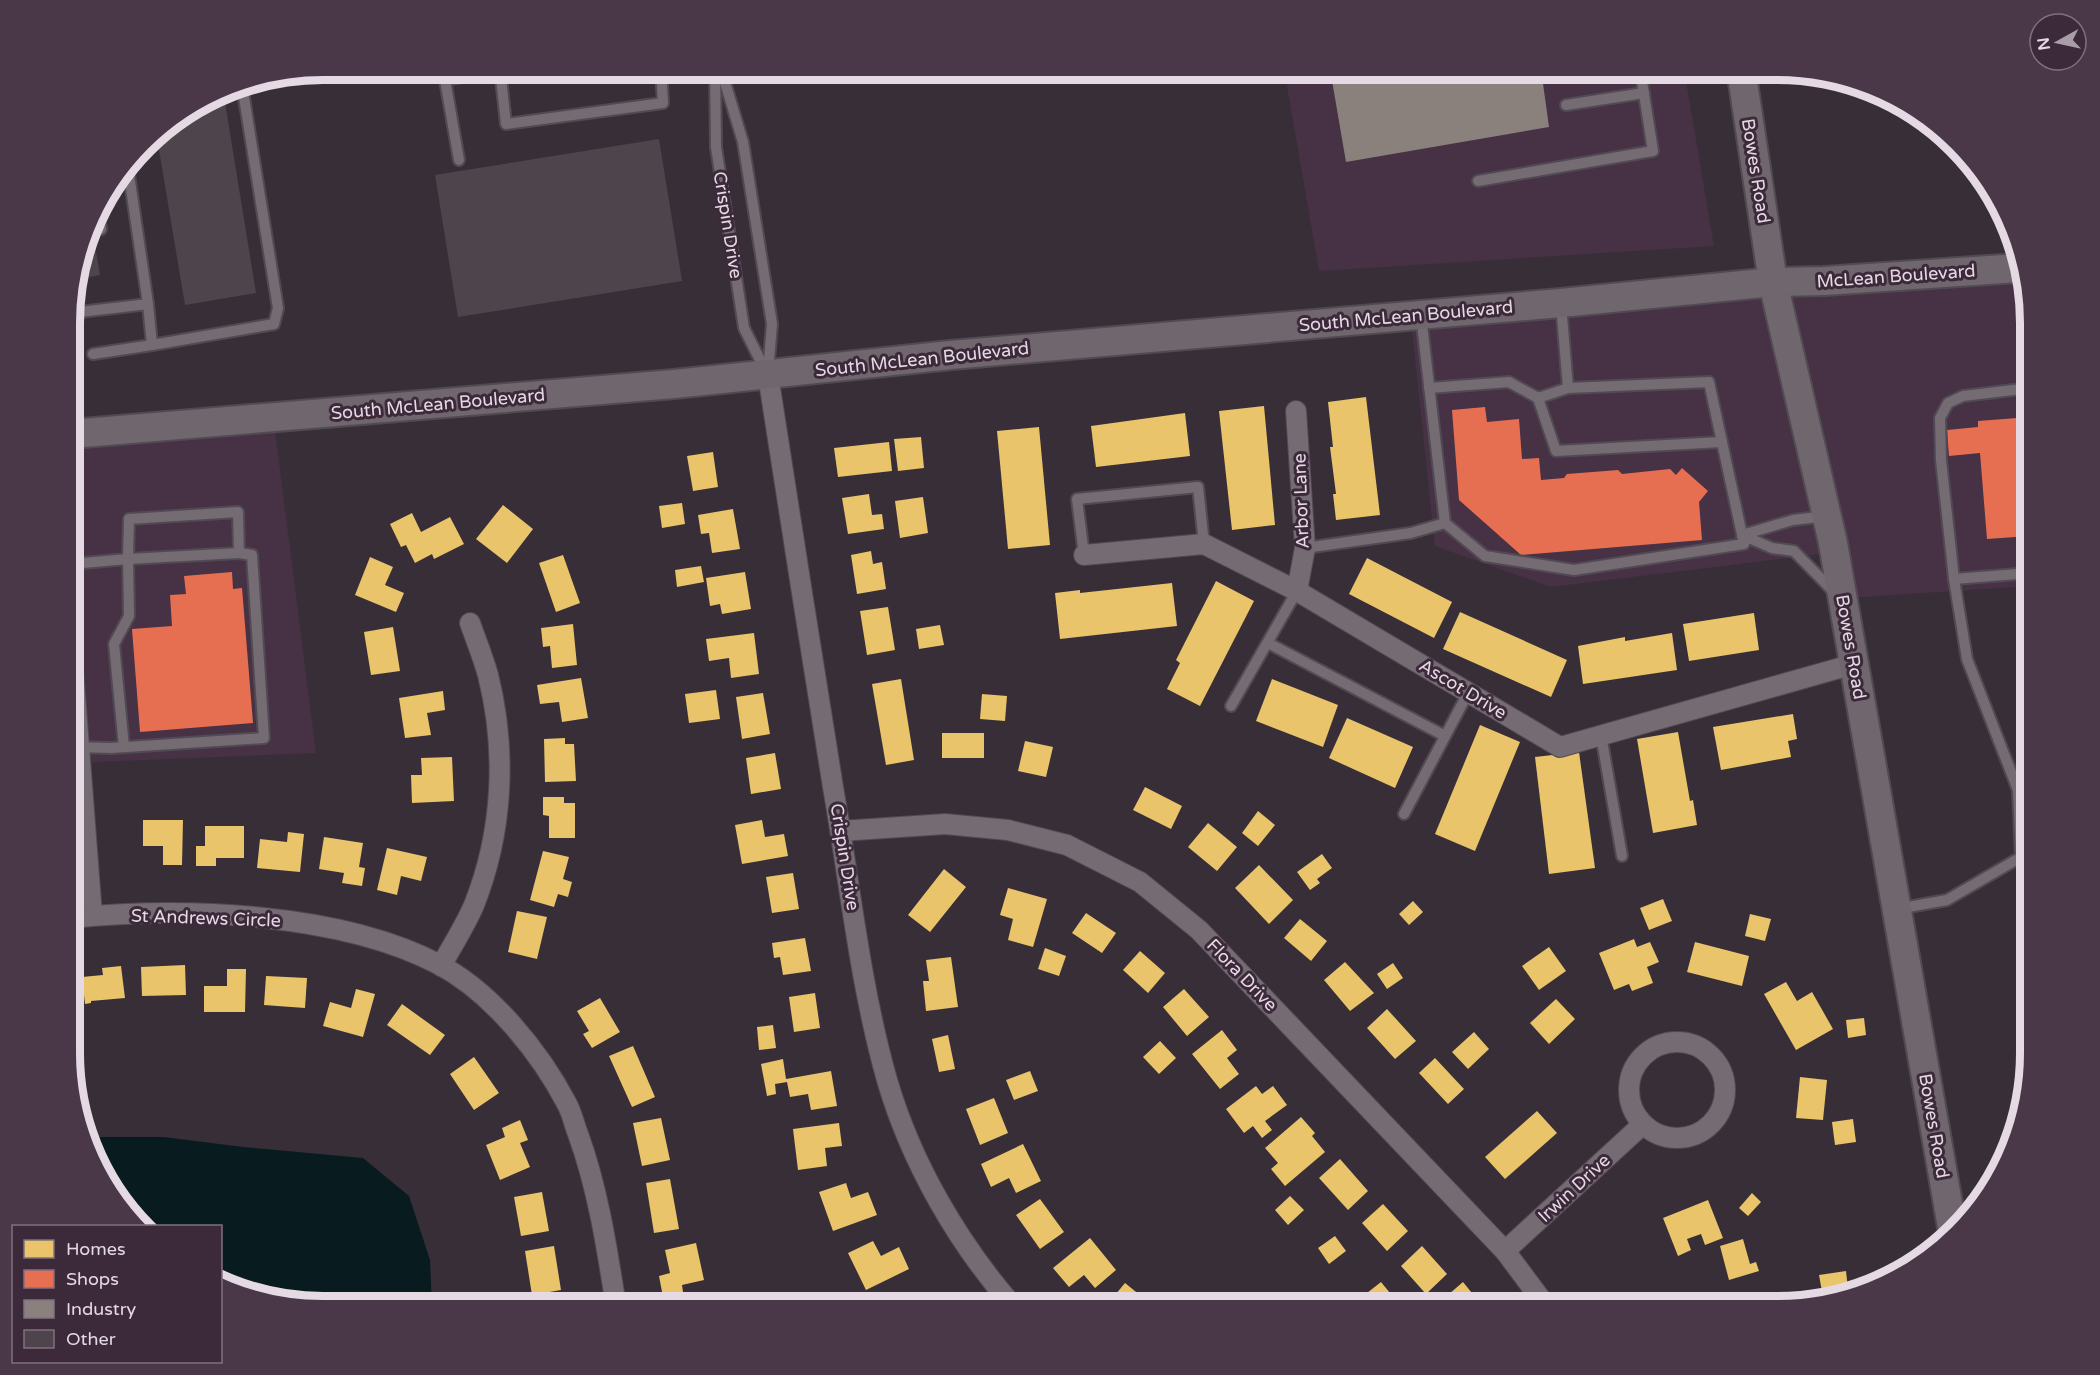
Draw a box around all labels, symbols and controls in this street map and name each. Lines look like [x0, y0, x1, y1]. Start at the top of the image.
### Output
north arrow [2028, 12, 2088, 72]
text: N [2033, 36, 2055, 52]
street label: Bowes Road [1737, 117, 1775, 225]
street label: Crispin Drive [709, 170, 747, 280]
street label: McLean Boulevard [1816, 259, 1976, 293]
street label: South McLean Boulevard [1298, 296, 1514, 336]
street label: South McLean Boulevard [814, 337, 1030, 381]
street label: South McLean Boulevard [330, 384, 546, 424]
street label: Arbor Lane [1288, 453, 1314, 549]
street label: Bowes Road [1831, 593, 1871, 701]
street label: Ascot Drive [1415, 654, 1511, 724]
street label: Crispin Drive [826, 802, 864, 912]
street label: St Andrews Circle [131, 904, 281, 932]
street label: Flora Drive [1202, 934, 1282, 1016]
street label: Bowes Road [1914, 1072, 1954, 1180]
street label: Irwin Drive [1533, 1149, 1615, 1227]
legend [12, 1225, 222, 1363]
text: Homes [66, 1238, 126, 1260]
text: Shops [66, 1268, 119, 1290]
text: Industry [66, 1298, 137, 1320]
text: Other [66, 1328, 116, 1350]

